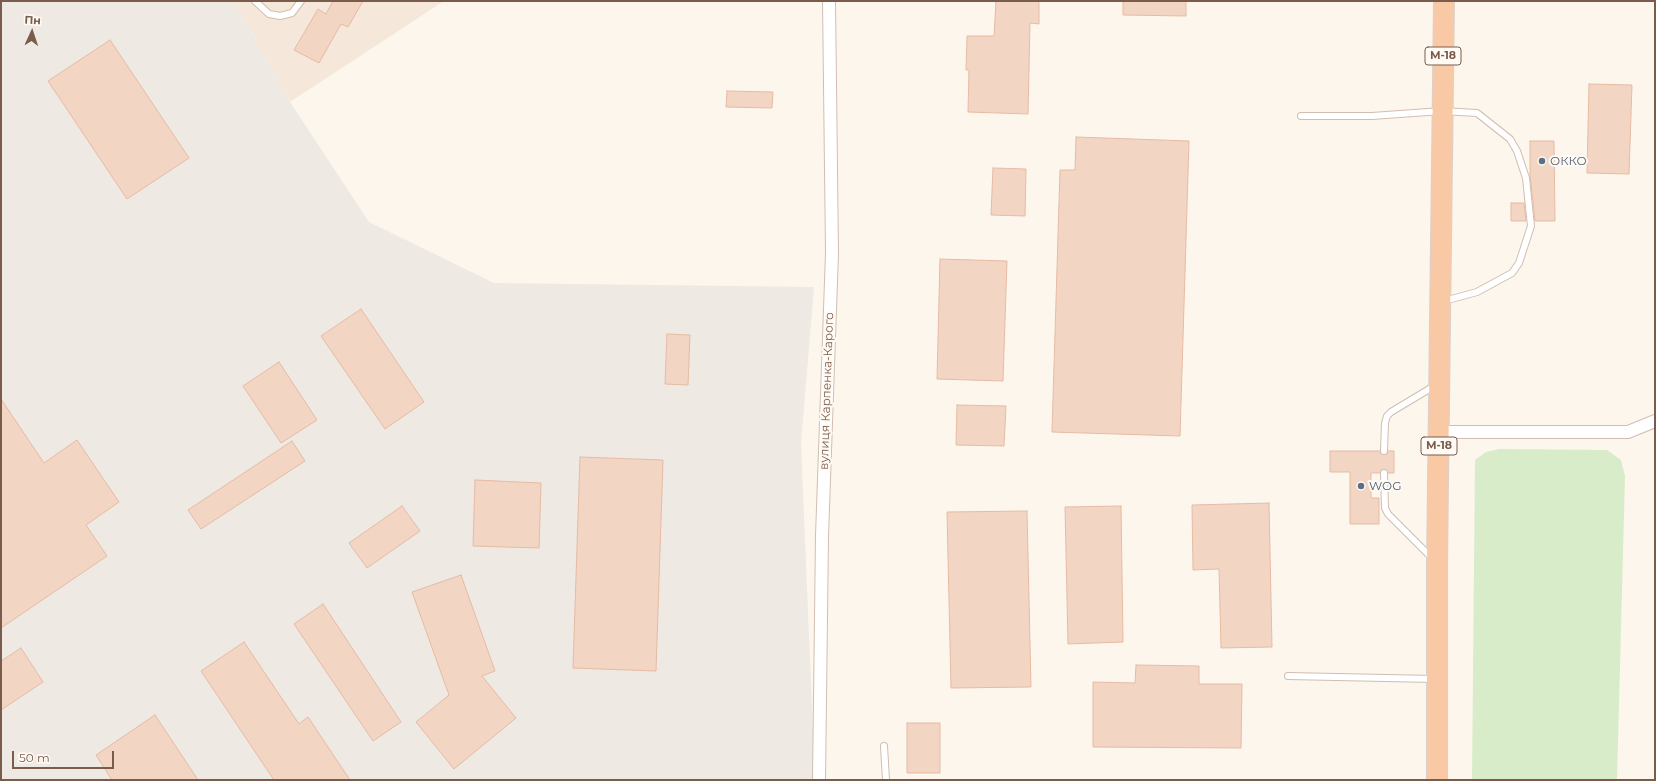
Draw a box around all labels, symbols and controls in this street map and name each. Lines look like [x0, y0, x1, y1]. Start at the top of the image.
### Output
north arrow [12, 12, 52, 52]
text: Пн [24, 13, 41, 27]
road number: М-18 [1425, 47, 1461, 65]
place label: ОККО [1550, 154, 1587, 168]
marker: ОККО [1537, 156, 1547, 166]
street label: вулиця Карпенка-Карого [817, 312, 837, 470]
road number: М-18 [1421, 437, 1457, 455]
place label: WOG [1369, 479, 1401, 493]
marker: WOG [1356, 481, 1366, 491]
scale bar [14, 743, 116, 769]
text: 50 m [19, 750, 50, 765]

